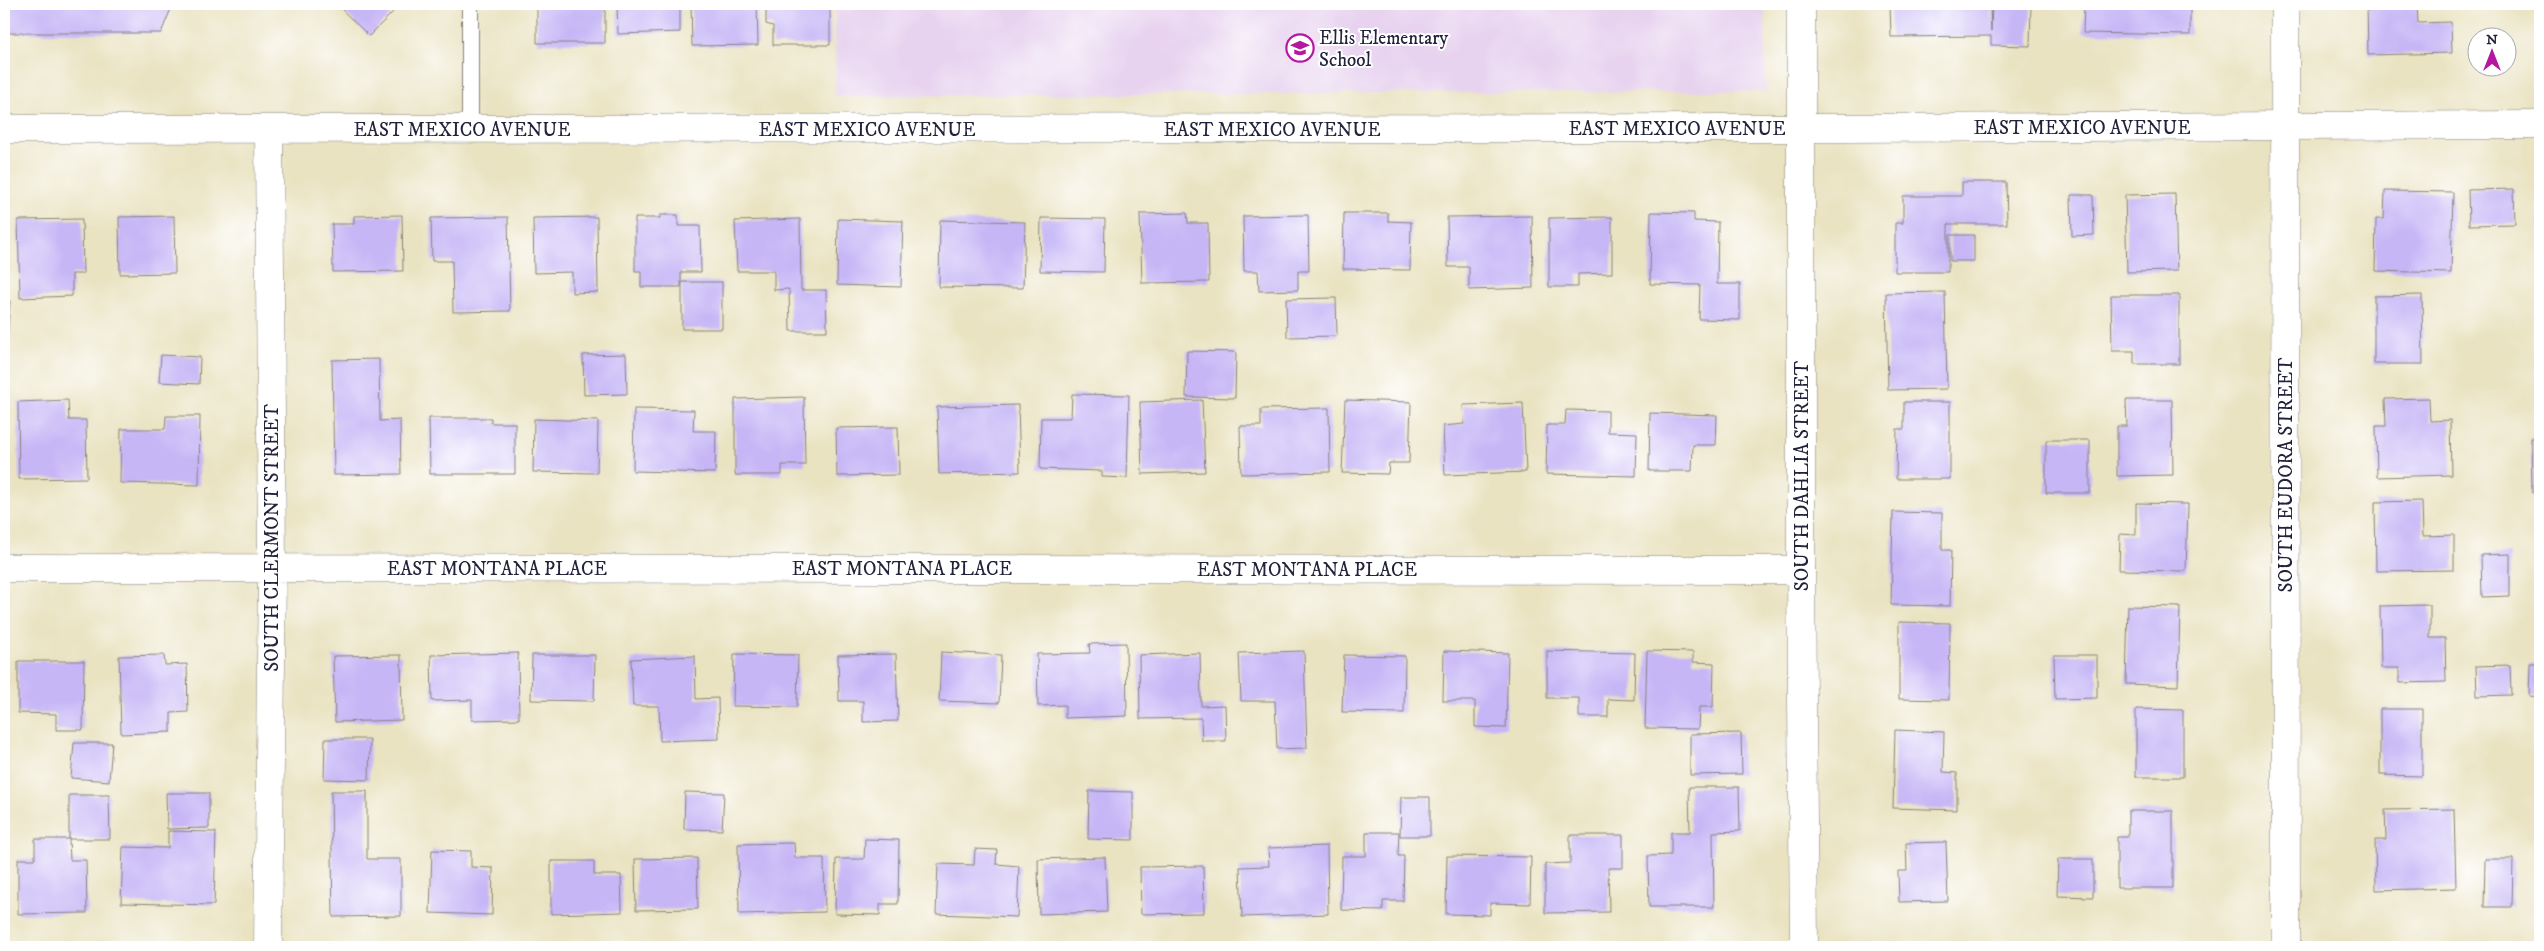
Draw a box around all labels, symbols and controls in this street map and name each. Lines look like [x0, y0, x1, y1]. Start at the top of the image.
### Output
place label: Ellis Elementary School [1319, 27, 1449, 72]
north arrow [2466, 28, 2516, 78]
text: N [2486, 31, 2498, 49]
school or university icon: Ellis Elementary School [1285, 33, 1315, 63]
street label: EAST MEXICO AVENUE [1973, 117, 2191, 140]
street label: EAST MEXICO AVENUE [1568, 118, 1786, 141]
street label: EAST MEXICO AVENUE [353, 119, 571, 142]
street label: EAST MEXICO AVENUE [758, 119, 976, 142]
street label: EAST MEXICO AVENUE [1163, 119, 1381, 142]
street label: SOUTH EUDORA STREET [2275, 357, 2298, 593]
street label: SOUTH DAHLIA STREET [1791, 360, 1814, 591]
street label: SOUTH CLERMONT STREET [261, 404, 284, 672]
street label: EAST MONTANA PLACE [387, 558, 607, 581]
street label: EAST MONTANA PLACE [792, 558, 1012, 581]
street label: EAST MONTANA PLACE [1197, 559, 1417, 582]

